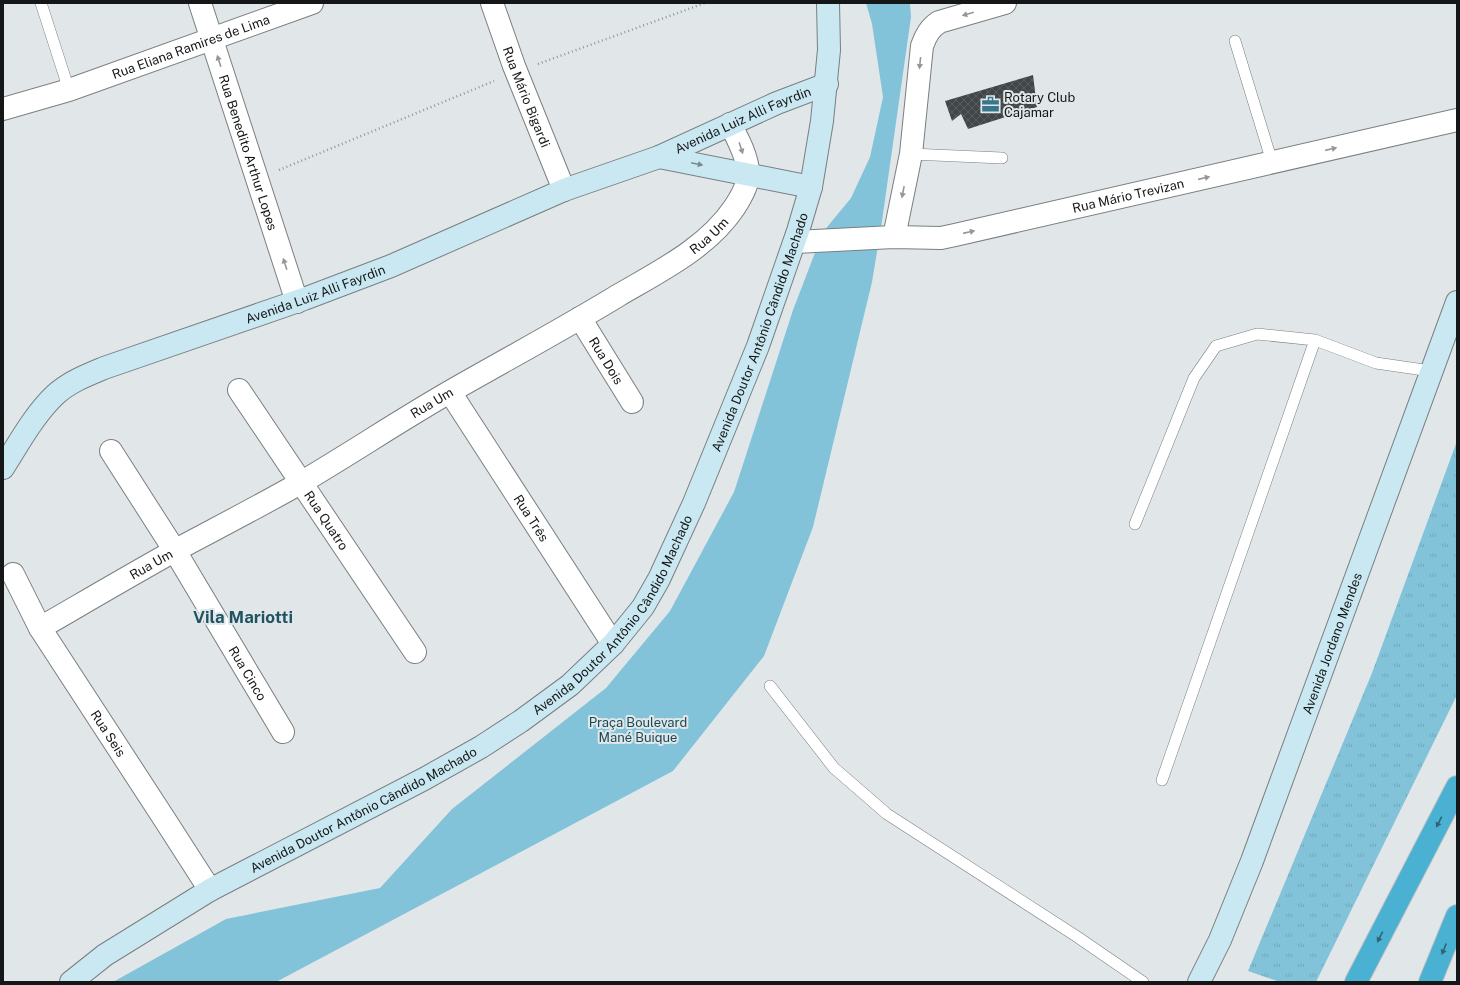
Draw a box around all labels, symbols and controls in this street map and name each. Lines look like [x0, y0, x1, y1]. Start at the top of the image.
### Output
street label: Rua Eliana Ramires de Lima [110, 11, 272, 82]
one-way arrow [962, 11, 974, 17]
street label: Rua Mário Bigardi [500, 44, 553, 149]
one-way arrow [216, 55, 222, 67]
one-way arrow [917, 57, 924, 69]
street label: Rua Benedito Arthur Lopes [216, 73, 281, 232]
street label: Avenida Luiz Alli Fayrdin [672, 83, 813, 156]
place label: Rotary Club Cajamar [1004, 90, 1075, 120]
office icon: Rotary Club Cajamar [981, 94, 1001, 114]
one-way arrow [738, 143, 744, 155]
one-way arrow [1325, 145, 1337, 151]
one-way arrow [691, 162, 703, 168]
street label: Rua Mário Trevizan [1071, 175, 1185, 215]
one-way arrow [1199, 175, 1211, 181]
one-way arrow [899, 186, 905, 198]
street label: Avenida Doutor Antônio Cândido Machado [708, 211, 811, 454]
street label: Rua Um [687, 214, 731, 257]
one-way arrow [962, 229, 975, 235]
one-way arrow [282, 258, 288, 270]
street label: Avenida Luiz Alli Fayrdin [244, 261, 387, 326]
street label: Rua Dois [586, 334, 627, 387]
street label: Rua Um [408, 384, 456, 421]
street label: Rua Quatro [301, 488, 352, 553]
street label: Rua Três [511, 492, 552, 544]
street label: Avenida Doutor Antônio Cândido Machado [529, 513, 695, 718]
street label: Rua Um [127, 546, 175, 582]
street label: Avenida Jordano Mendes [1299, 571, 1365, 716]
district label: Vila Mariotti [193, 607, 293, 627]
street label: Rua Cinco [226, 643, 270, 703]
street label: Rua Seis [88, 707, 129, 759]
park label: Praça Boulevard Mané Buique [589, 715, 687, 745]
street label: Avenida Doutor Antônio Cândido Machado [248, 744, 479, 875]
one-way arrow [1436, 816, 1442, 828]
one-way arrow [1376, 932, 1383, 943]
one-way arrow [1440, 944, 1446, 956]

